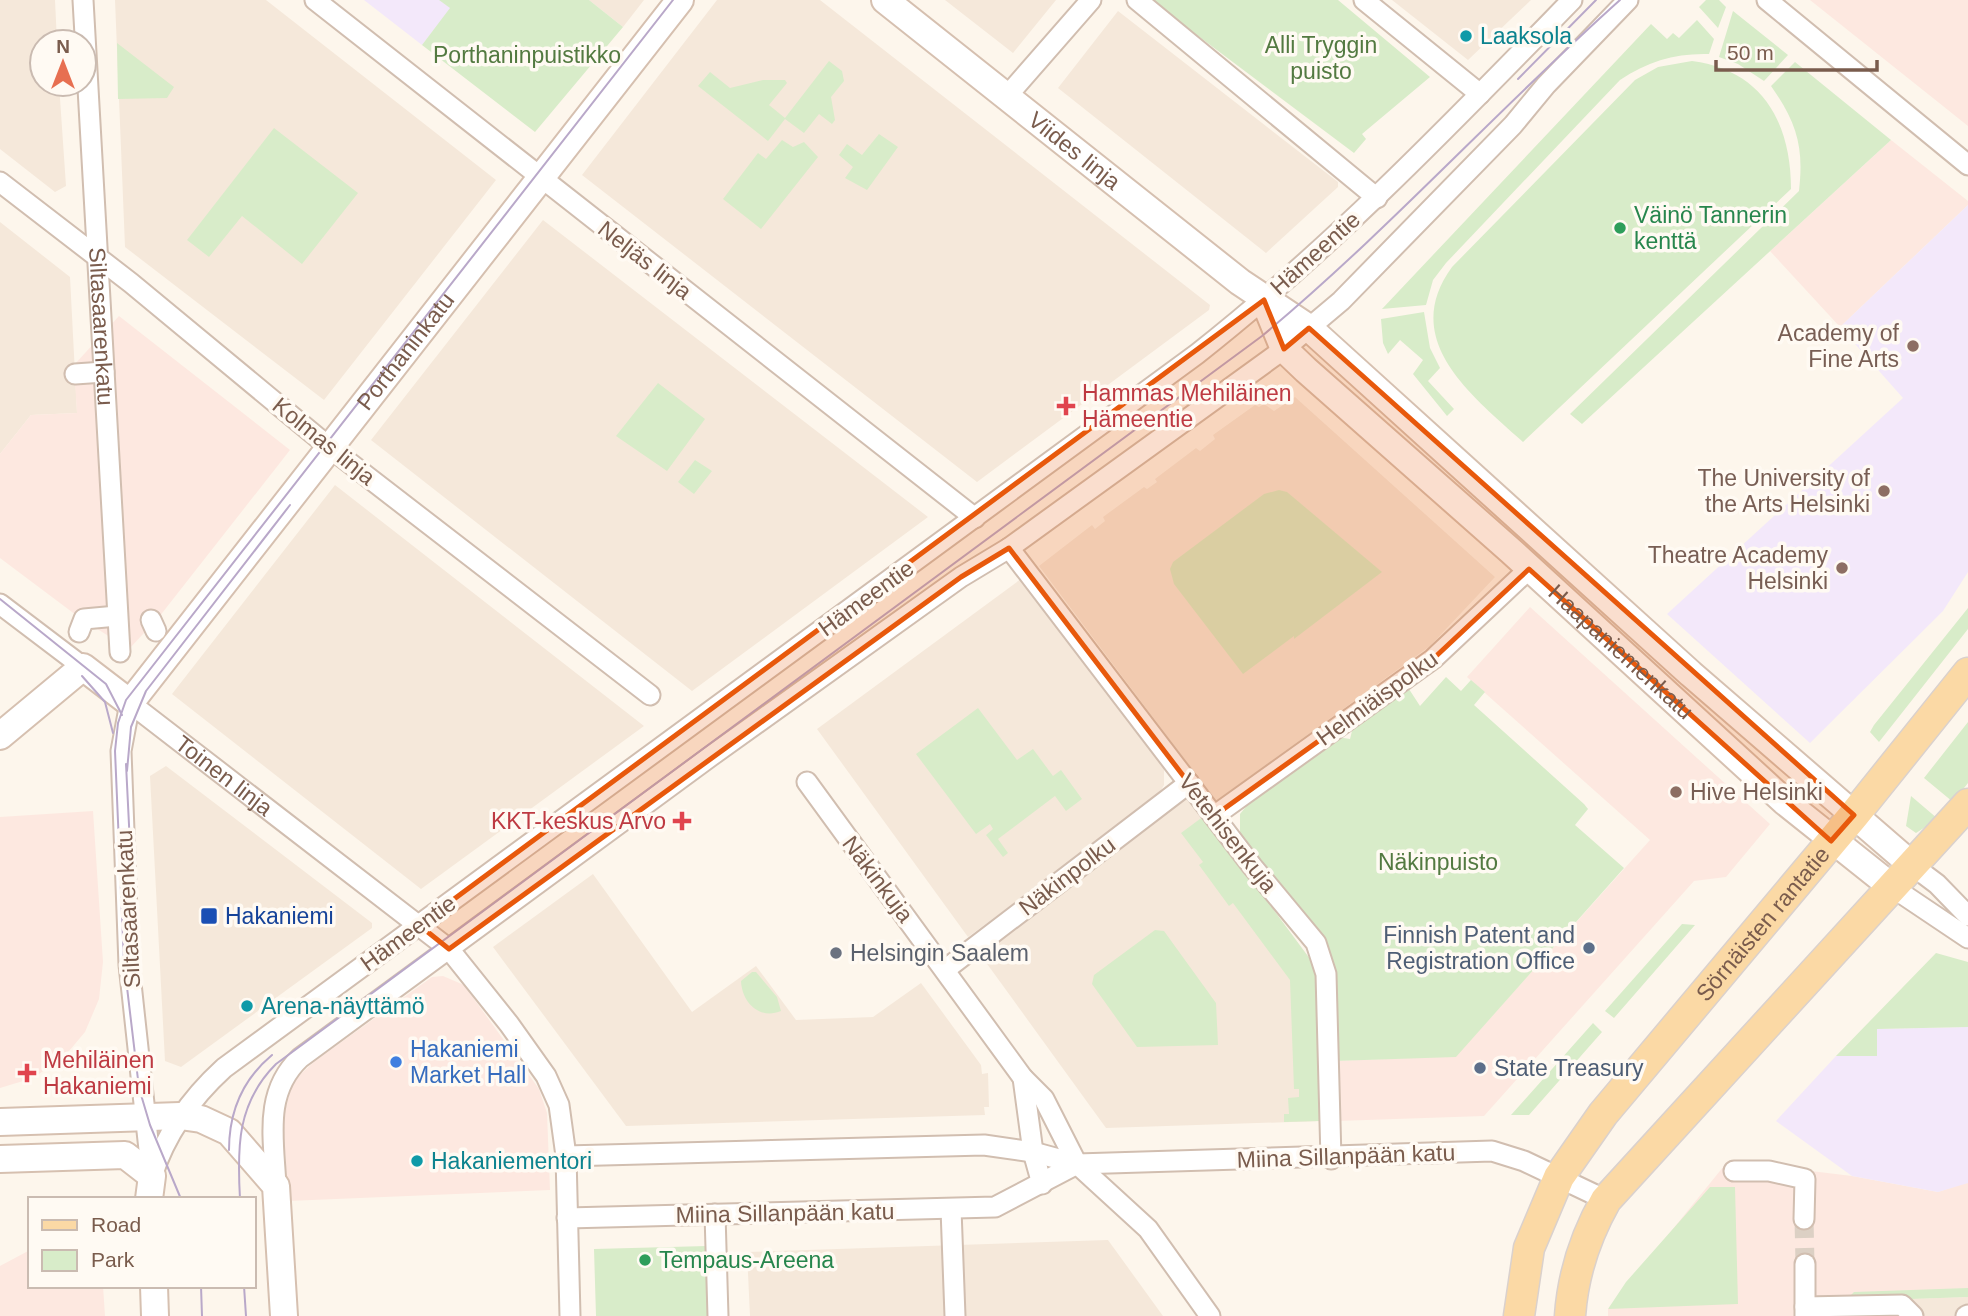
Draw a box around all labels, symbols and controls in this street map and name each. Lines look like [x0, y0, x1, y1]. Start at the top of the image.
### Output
place label: Laaksola [1480, 23, 1572, 49]
north arrow [28, 28, 98, 98]
marker: Laaksola [1458, 28, 1474, 44]
scale bar [1716, 28, 1877, 72]
park label: Alli Tryggin puisto [1265, 32, 1377, 84]
text: N [56, 36, 70, 57]
text: 50 m [1727, 41, 1774, 64]
park label: Porthaninpuistikko [433, 42, 621, 68]
street label: Viides linja [1023, 106, 1126, 195]
place label: Väinö Tannerin kenttä [1634, 202, 1787, 254]
street label: Hämeentie [1265, 206, 1365, 300]
street label: Neljäs linja [593, 216, 697, 305]
marker: Väinö Tannerin kenttä [1612, 220, 1628, 236]
street label: Siltasaarenkatu [84, 247, 119, 406]
street label: Porthaninkatu [351, 287, 459, 415]
place label: Academy of Fine Arts [1778, 320, 1900, 372]
marker: Academy of Fine Arts [1905, 338, 1921, 354]
place label: Hammas Mehiläinen Hämeentie [1082, 380, 1292, 432]
street label: Kolmas linja [268, 392, 381, 490]
marker: Hammas Mehiläinen Hämeentie [1056, 396, 1076, 416]
place label: The University of the Arts Helsinki [1697, 465, 1871, 517]
marker: The University of the Arts Helsinki [1876, 483, 1892, 499]
place label: Theatre Academy Helsinki [1648, 542, 1828, 594]
street label: Hämeentie [813, 555, 919, 641]
marker: Theatre Academy Helsinki [1834, 560, 1850, 576]
street label: Haapaniemenkatu [1543, 579, 1699, 724]
street label: Helmiäispolku [1311, 645, 1443, 751]
street label: Toinen linja [171, 730, 278, 821]
street label: Vetehisenkuja [1174, 769, 1282, 898]
place label: Hive Helsinki [1690, 779, 1823, 805]
marker: Hive Helsinki [1668, 784, 1684, 800]
place label: KKT-keskus Arvo [491, 808, 666, 834]
marker: KKT-keskus Arvo [672, 811, 692, 831]
street label: Siltasaarenkatu [111, 829, 145, 989]
street label: Näkinkuja [837, 831, 919, 927]
street label: Näkinpolku [1014, 831, 1120, 921]
street label: Sörnäisten rantatie [1691, 841, 1835, 1006]
park label: Näkinpuisto [1378, 849, 1498, 875]
street label: Hämeentie [355, 890, 461, 976]
place label: Hakaniemi [225, 903, 334, 929]
marker: Hakaniemi [199, 906, 219, 926]
place label: Finnish Patent and Registration Office [1383, 922, 1575, 974]
place label: Helsingin Saalem [850, 940, 1029, 966]
marker: Finnish Patent and Registration Office [1581, 940, 1597, 956]
marker: Helsingin Saalem [828, 945, 844, 961]
place label: Arena-näyttämö [261, 993, 425, 1019]
marker: Arena-näyttämö [239, 998, 255, 1014]
place label: Hakaniemi Market Hall [410, 1036, 526, 1088]
place label: Mehiläinen Hakaniemi [43, 1047, 154, 1099]
marker: Hakaniemi Market Hall [388, 1054, 404, 1070]
place label: State Treasury [1494, 1055, 1644, 1081]
marker: State Treasury [1472, 1060, 1488, 1076]
marker: Mehiläinen Hakaniemi [17, 1063, 37, 1083]
street label: Miina Sillanpään katu [1236, 1139, 1456, 1173]
place label: Hakaniementori [431, 1148, 592, 1174]
marker: Hakaniementori [409, 1153, 425, 1169]
legend [28, 1197, 256, 1288]
street label: Miina Sillanpään katu [675, 1198, 895, 1228]
text: Road [91, 1213, 141, 1236]
place label: Tempaus-Areena [659, 1247, 834, 1273]
text: Park [91, 1248, 135, 1271]
marker: Tempaus-Areena [637, 1252, 653, 1268]

